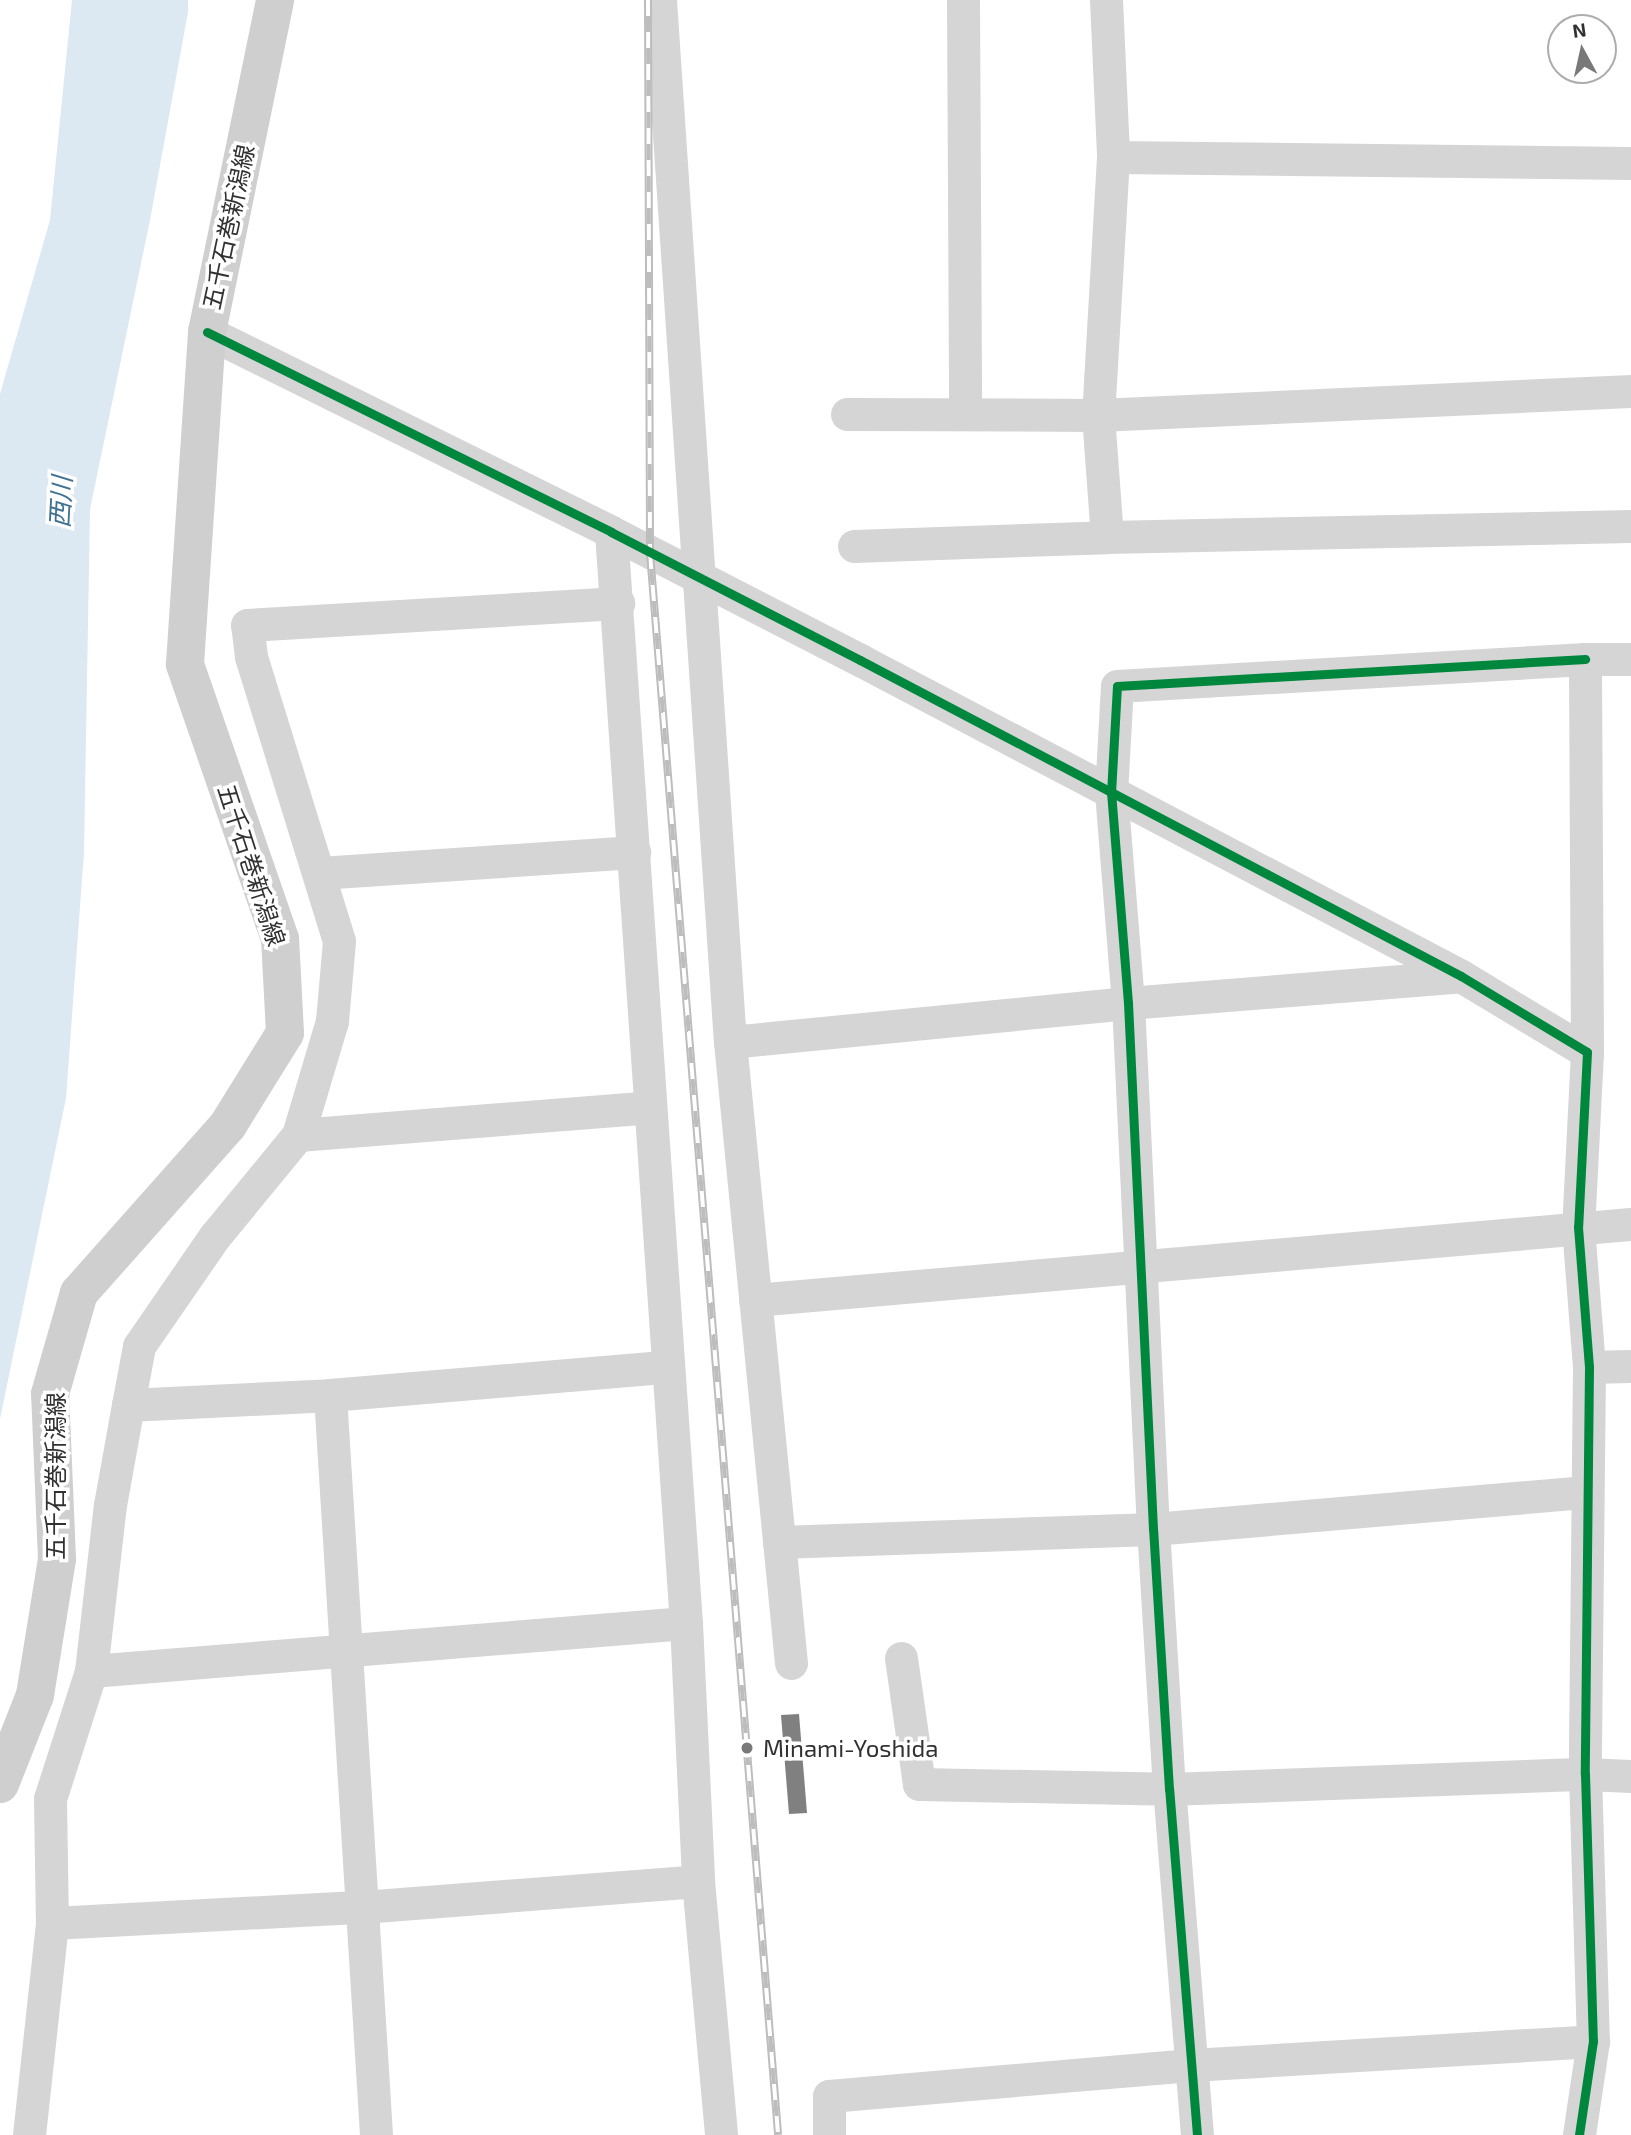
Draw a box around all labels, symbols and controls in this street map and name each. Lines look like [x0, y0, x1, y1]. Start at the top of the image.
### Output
north arrow [1547, 14, 1617, 84]
text: N [1571, 17, 1588, 42]
street label: 五千石巻新潟線 [196, 142, 260, 312]
water label: 西川 [43, 475, 77, 529]
street label: 五千石巻新潟線 [212, 781, 292, 949]
street label: 五千石巻新潟線 [41, 1392, 69, 1560]
place label: Minami-Yoshida [763, 1734, 938, 1762]
marker: Minami-Yoshida [737, 1738, 757, 1758]

